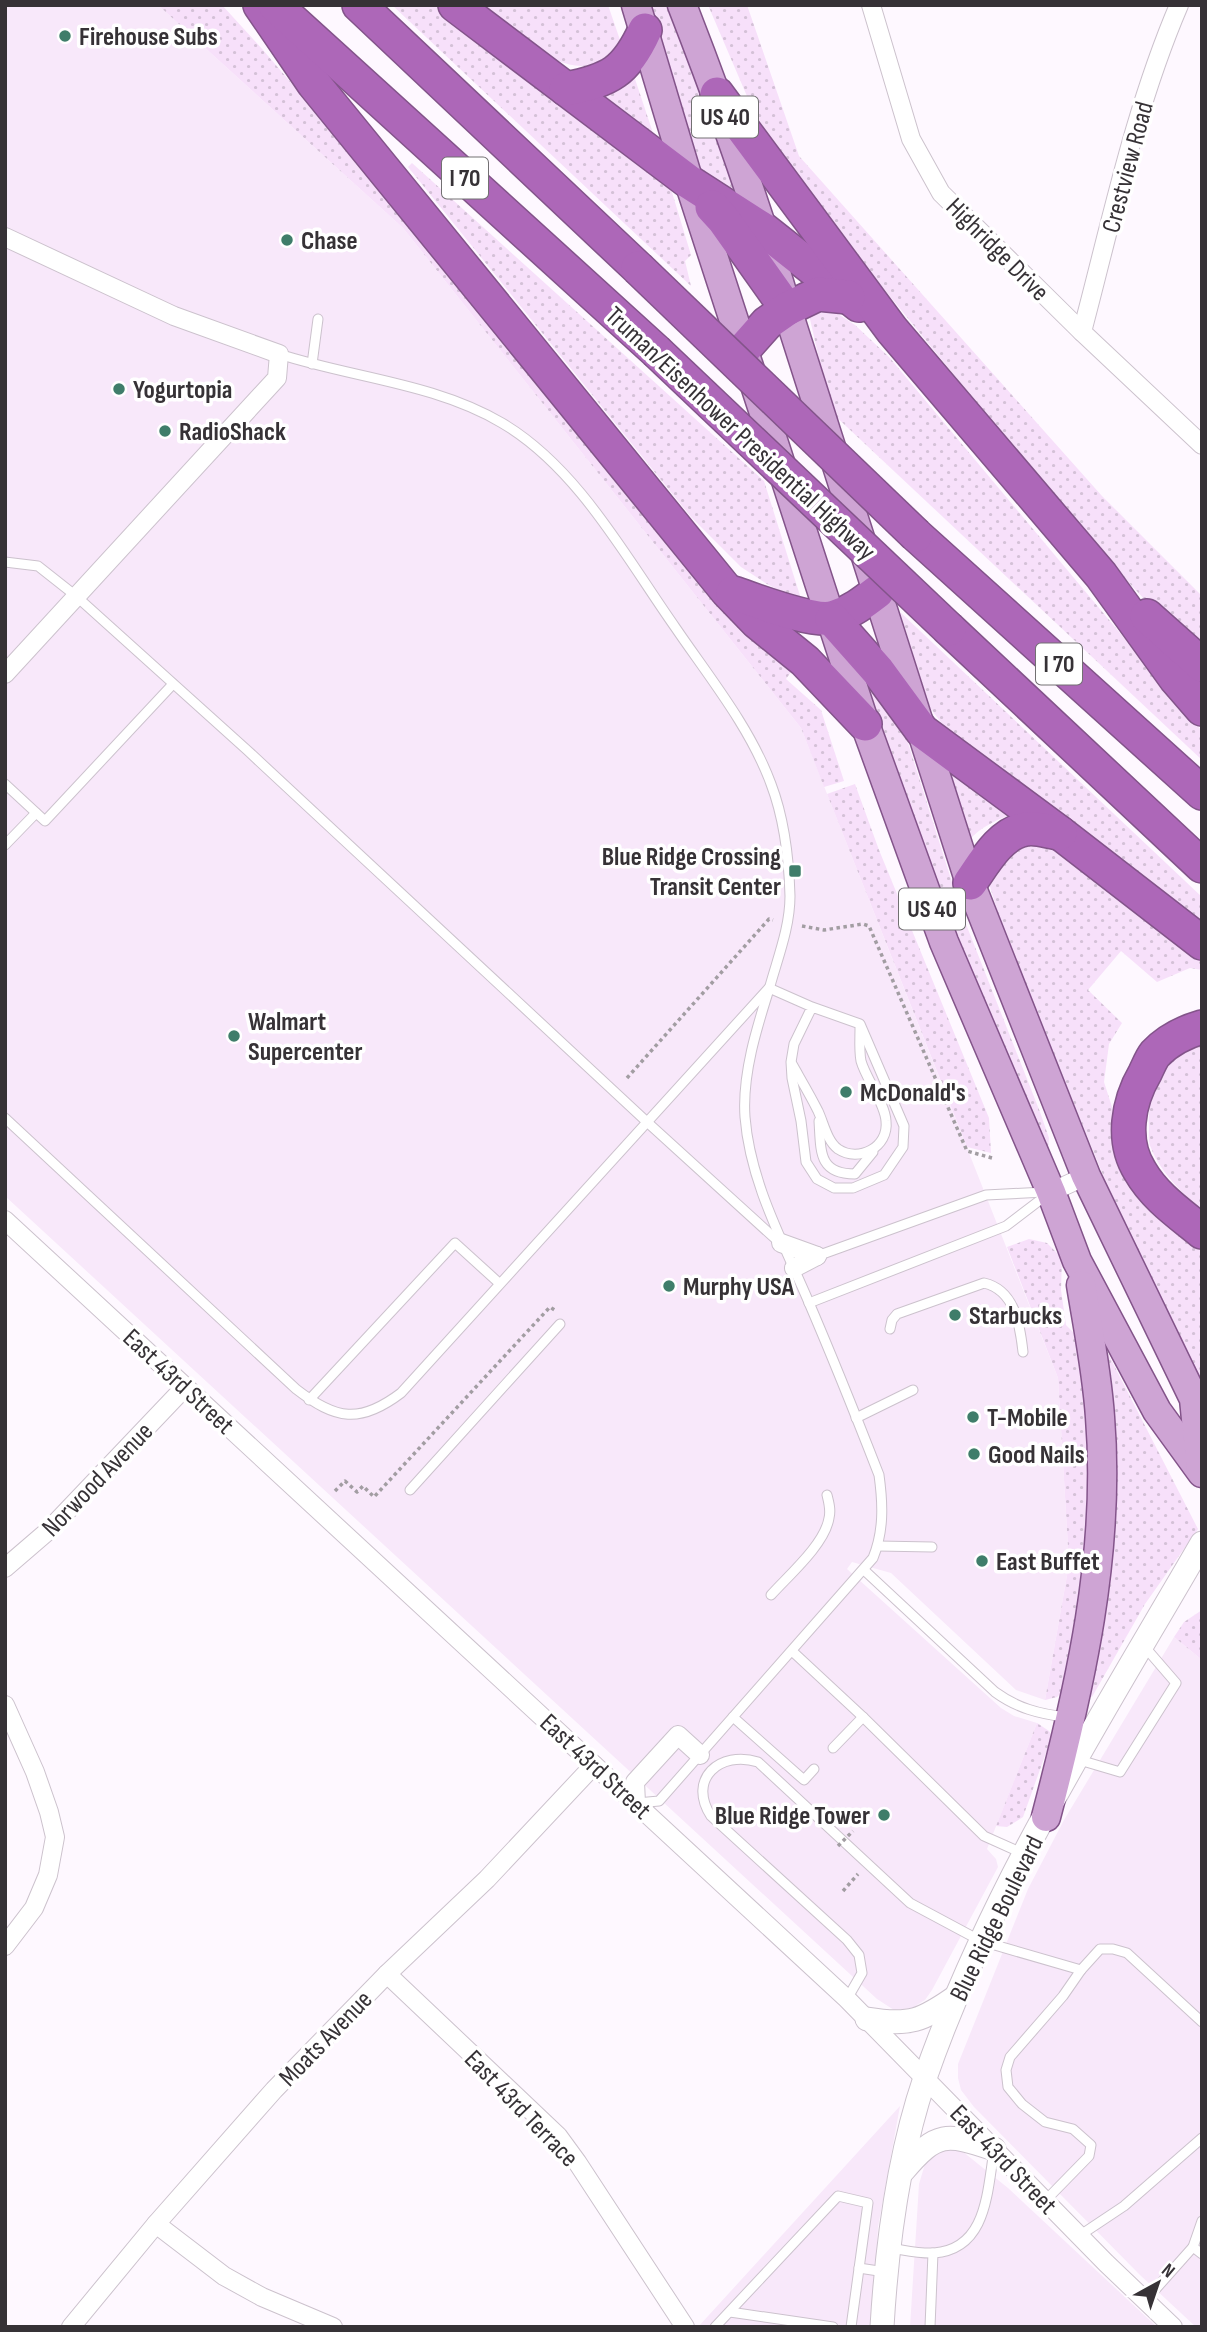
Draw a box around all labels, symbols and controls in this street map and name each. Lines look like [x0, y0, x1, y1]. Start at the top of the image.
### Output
place label: Firehouse Subs [79, 22, 218, 53]
marker: Firehouse Subs [57, 28, 73, 44]
road number: US 40 [692, 96, 758, 138]
street label: Crestview Road [1096, 98, 1161, 236]
road number: I 70 [442, 158, 488, 198]
street label: Highridge Drive [939, 192, 1055, 308]
place label: Chase [301, 226, 358, 257]
marker: Chase [279, 232, 295, 248]
street label: Truman/Eisenhower Presidential Highway [599, 301, 881, 567]
place label: Yogurtopia [133, 375, 232, 406]
marker: Yogurtopia [111, 381, 127, 397]
place label: RadioShack [179, 417, 286, 448]
marker: RadioShack [157, 423, 173, 439]
road number: I 70 [1036, 644, 1082, 684]
place label: Blue Ridge Crossing Transit Center [602, 842, 781, 903]
marker: Blue Ridge Crossing Transit Center [787, 863, 803, 879]
road number: US 40 [899, 888, 965, 930]
place label: Walmart Supercenter [248, 1007, 363, 1068]
marker: Walmart Supercenter [226, 1028, 242, 1044]
place label: McDonald's [860, 1078, 966, 1109]
marker: McDonald's [838, 1084, 854, 1100]
place label: Murphy USA [683, 1272, 795, 1303]
marker: Murphy USA [661, 1278, 677, 1294]
place label: Starbucks [969, 1301, 1062, 1332]
marker: Starbucks [947, 1307, 963, 1323]
street label: East 43rd Street [116, 1323, 240, 1441]
place label: T-Mobile [987, 1403, 1068, 1434]
marker: T-Mobile [965, 1409, 981, 1425]
street label: Norwood Avenue [36, 1417, 160, 1544]
place label: Good Nails [988, 1440, 1085, 1471]
marker: Good Nails [966, 1446, 982, 1462]
place label: East Buffet [996, 1547, 1100, 1578]
marker: East Buffet [974, 1553, 990, 1569]
street label: East 43rd Street [533, 1708, 657, 1826]
place label: Blue Ridge Tower [715, 1801, 870, 1832]
marker: Blue Ridge Tower [876, 1807, 892, 1823]
street label: Blue Ridge Boulevard [944, 1831, 1051, 2006]
street label: Moats Avenue [273, 1985, 379, 2093]
street label: East 43rd Terrace [458, 2044, 584, 2174]
street label: East 43rd Street [943, 2099, 1063, 2221]
north arrow [1123, 2248, 1193, 2318]
text: N [1157, 2259, 1179, 2283]

